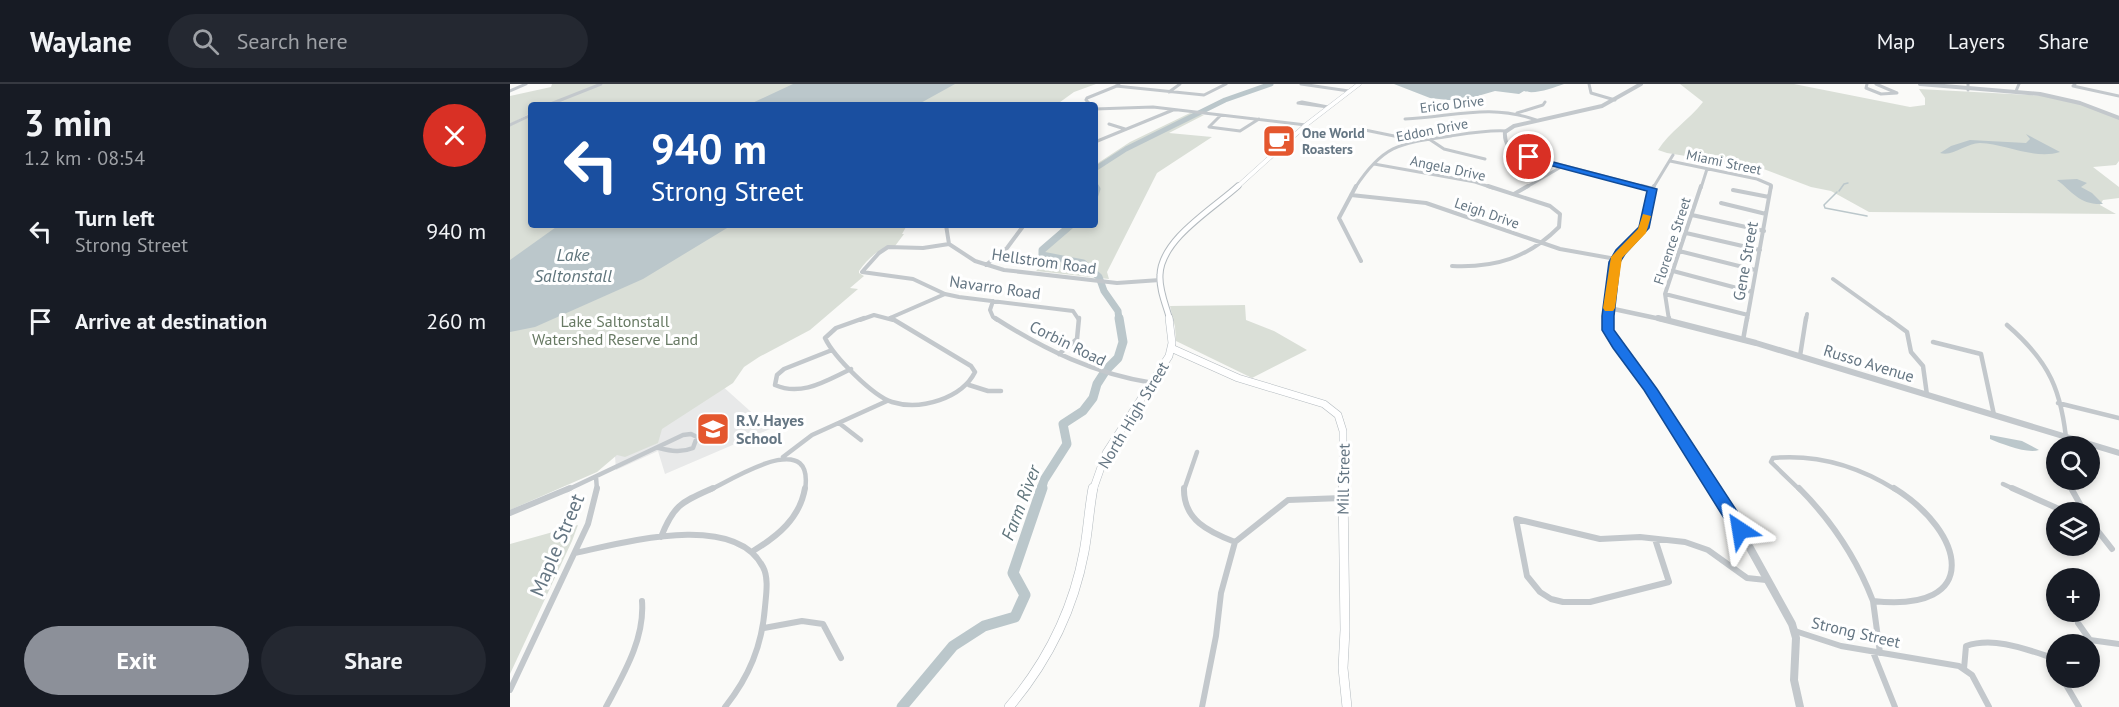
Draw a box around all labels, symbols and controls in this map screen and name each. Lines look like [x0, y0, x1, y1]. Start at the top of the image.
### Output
search box [168, 14, 588, 68]
text: Waylane [30, 23, 132, 60]
icon: search [189, 25, 222, 58]
text: Search here [237, 27, 348, 55]
text: Map [1877, 28, 1915, 55]
text: Layers [1948, 28, 2005, 55]
text: Share [2038, 28, 2089, 55]
street label: Erico Drive [1419, 91, 1485, 117]
text: 3 min [24, 99, 112, 146]
button: close [423, 104, 486, 167]
street label: Eddon Drive [1395, 114, 1469, 146]
text: 940 m [651, 121, 767, 176]
cafe icon: One World Roasters [1261, 123, 1297, 159]
place label: One World Roasters [1302, 124, 1365, 158]
icon: left [552, 126, 630, 204]
pin [1503, 131, 1554, 182]
icon: arrive [1512, 140, 1545, 173]
text: 1.2 km · 08:54 [24, 145, 145, 171]
street label: Miami Street [1685, 145, 1763, 179]
street label: Angela Drive [1409, 151, 1487, 185]
text: Strong Street [651, 174, 804, 208]
street label: Leigh Drive [1452, 193, 1522, 233]
street label: Florence Street [1649, 195, 1695, 287]
text: Turn left [75, 204, 155, 232]
icon: left [24, 215, 57, 248]
text: 940 m [426, 217, 486, 245]
street label: Gene Street [1728, 219, 1762, 302]
text: Strong Street [75, 232, 188, 258]
water label: Lake Saltonstall [534, 243, 612, 287]
street label: Hellstrom Road [990, 244, 1098, 278]
street label: Navarro Road [948, 271, 1042, 303]
icon: arrive [24, 305, 57, 338]
text: Arrive at destination [75, 307, 267, 335]
text: 260 m [426, 307, 486, 335]
park label: Lake Saltonstall Watershed Reserve Land [532, 311, 698, 349]
street label: Corbin Road [1027, 316, 1109, 370]
street label: Russo Avenue [1821, 340, 1917, 386]
street label: North High Street [1093, 357, 1173, 472]
place label: R.V. Hayes School [736, 410, 804, 448]
school or university icon: R.V. Hayes School [695, 411, 731, 447]
map controls [2046, 436, 2100, 688]
button: search [2046, 436, 2100, 490]
street label: Mill Street [1332, 443, 1354, 515]
water label: Farm River [996, 461, 1046, 544]
street label: Maple Street [524, 490, 590, 600]
position arrow [1708, 498, 1772, 562]
button: layers [2046, 502, 2100, 556]
button: + [2046, 568, 2100, 622]
street label: Strong Street [1810, 612, 1903, 652]
button: Exit [24, 626, 249, 695]
button: Share [261, 626, 486, 695]
button: − [2046, 634, 2100, 688]

